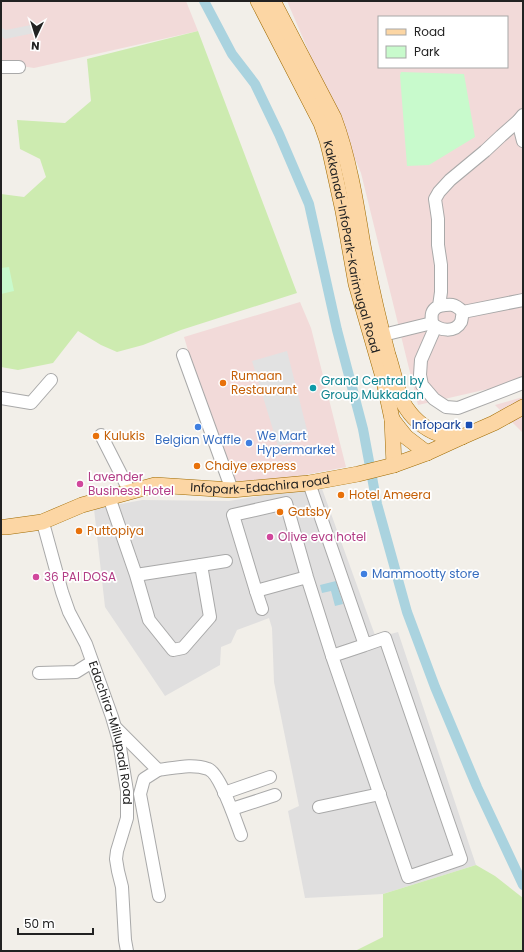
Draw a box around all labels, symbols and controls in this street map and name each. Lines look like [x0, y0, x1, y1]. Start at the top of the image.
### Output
north arrow [16, 16, 56, 56]
legend [378, 16, 508, 68]
text: Road [414, 23, 445, 40]
text: N [31, 38, 40, 54]
text: Park [414, 43, 441, 60]
street label: Kakkanad-InfoPark-Karimugal Road [319, 139, 385, 355]
place label: Rumaan Restaurant [231, 367, 297, 398]
place label: Grand Central by Group Mukkadan [321, 372, 425, 403]
marker: Rumaan Restaurant [218, 378, 228, 388]
marker: Grand Central by Group Mukkadan [308, 383, 318, 393]
place label: Infopark [412, 416, 462, 433]
marker: Infopark [464, 420, 474, 430]
marker: Belgian Waffle [193, 422, 203, 432]
place label: Kulukis [104, 427, 145, 444]
place label: We Mart Hypermarket [257, 427, 335, 458]
marker: Kulukis [91, 431, 101, 441]
place label: Belgian Waffle [155, 431, 241, 448]
marker: We Mart Hypermarket [244, 438, 254, 448]
place label: Chaiye express [205, 457, 296, 474]
marker: Chaiye express [192, 461, 202, 471]
place label: Lavender Business Hotel [88, 468, 174, 499]
street label: Infopark-Edachira road [190, 470, 331, 498]
marker: Lavender Business Hotel [75, 479, 85, 489]
place label: Hotel Ameera [349, 486, 431, 503]
marker: Hotel Ameera [336, 490, 346, 500]
place label: Gatsby [288, 503, 331, 520]
marker: Gatsby [275, 507, 285, 517]
place label: Puttopiya [87, 522, 144, 539]
marker: Puttopiya [74, 526, 84, 536]
place label: Olive eva hotel [278, 528, 366, 545]
marker: Olive eva hotel [265, 532, 275, 542]
place label: Mammootty store [372, 565, 479, 582]
place label: 36 PAI DOSA [44, 568, 116, 585]
marker: Mammootty store [359, 569, 369, 579]
marker: 36 PAI DOSA [31, 572, 41, 582]
street label: Edachira-Millupadi Road [85, 659, 136, 805]
scale bar [18, 910, 93, 936]
text: 50 m [24, 915, 55, 932]

